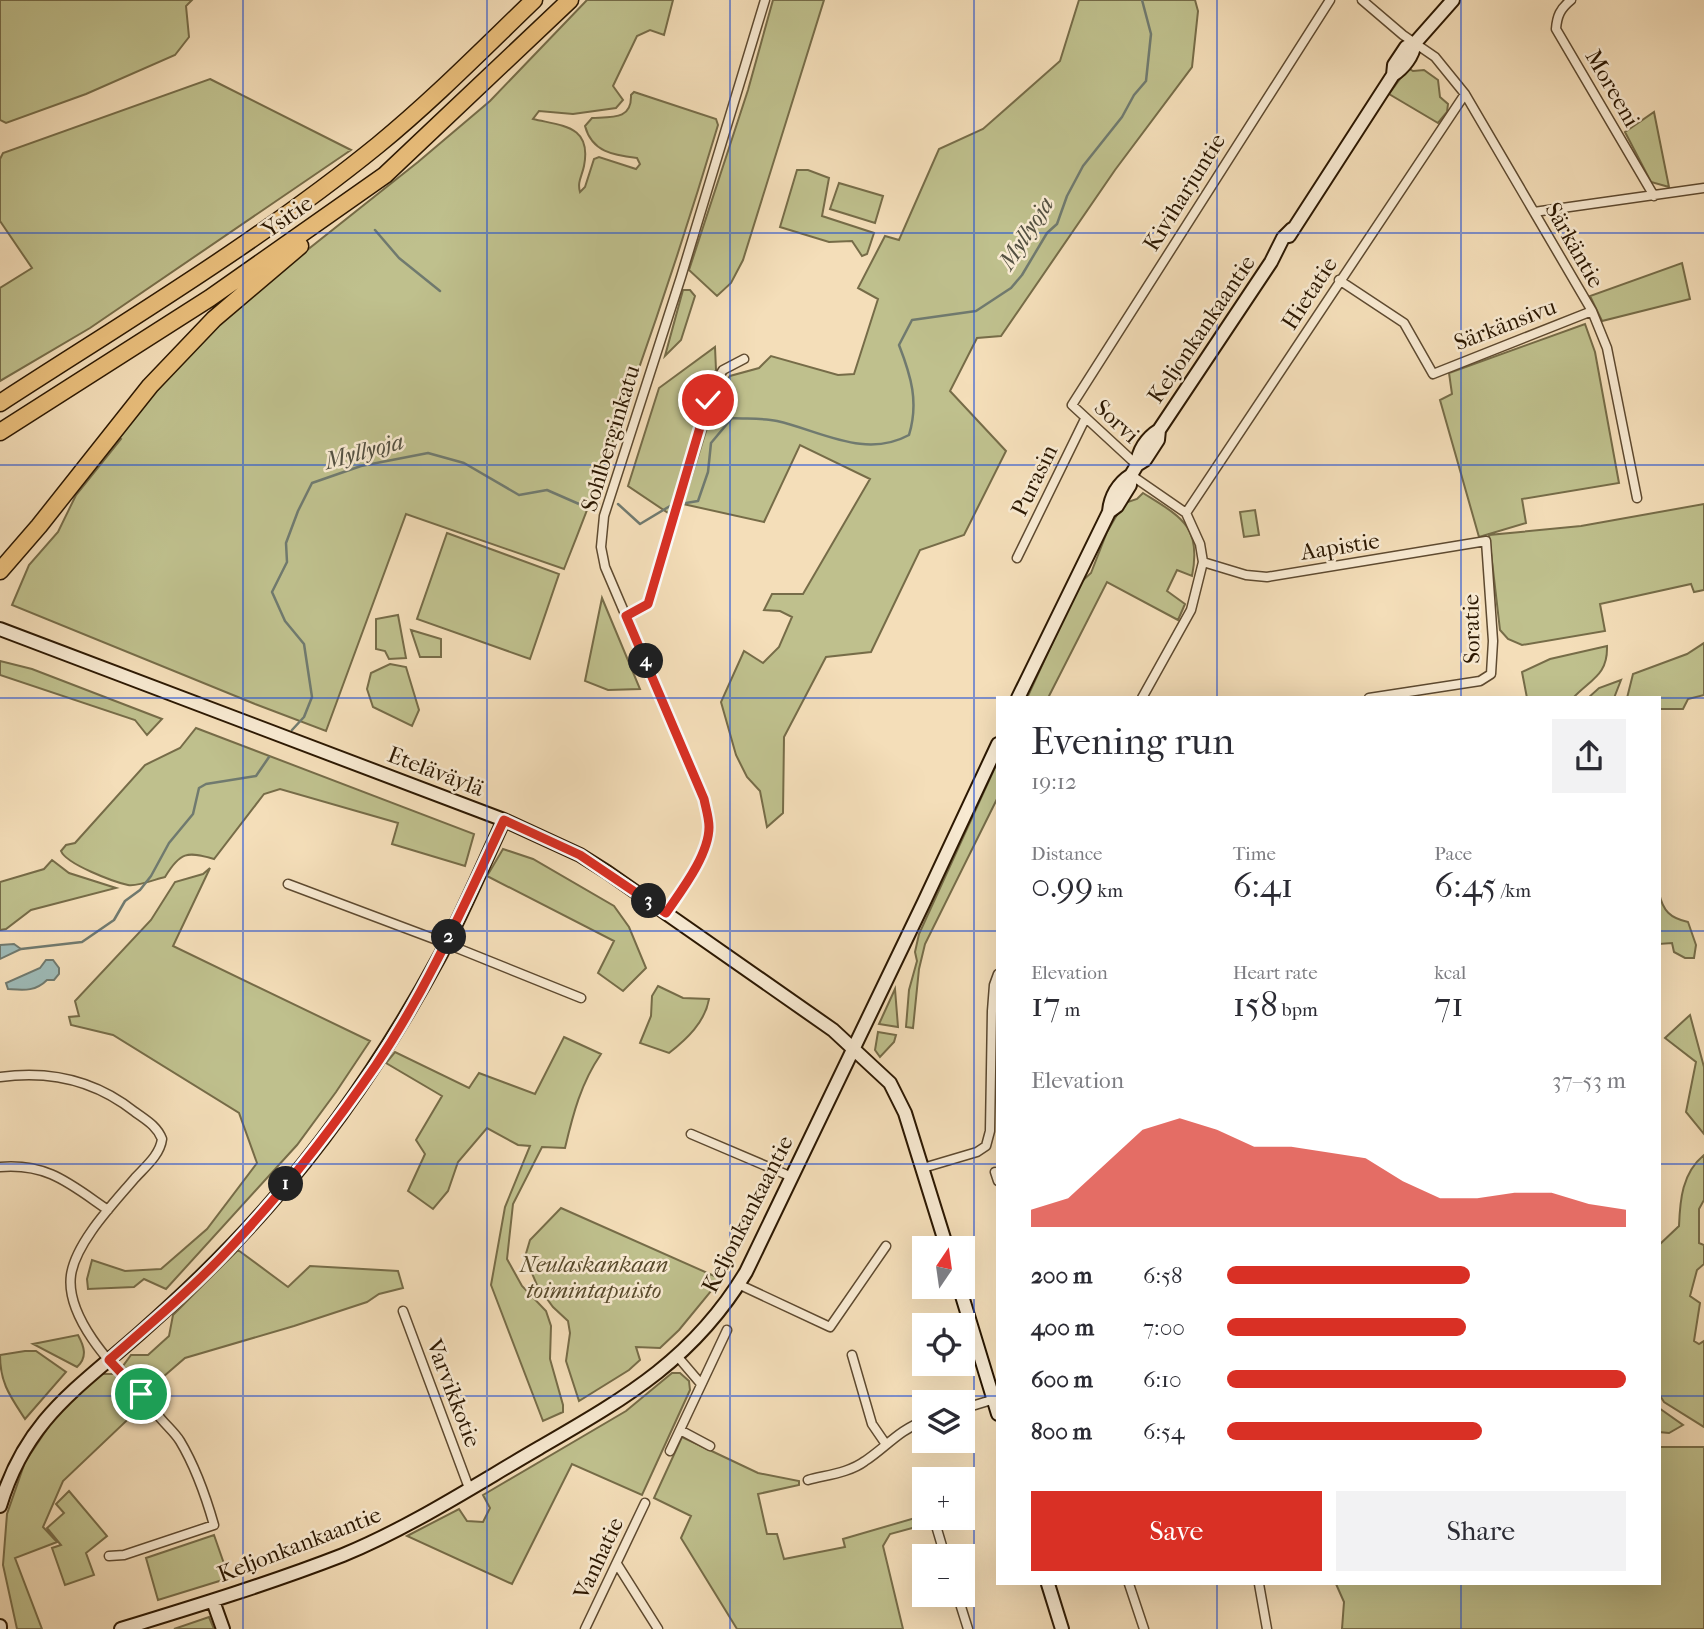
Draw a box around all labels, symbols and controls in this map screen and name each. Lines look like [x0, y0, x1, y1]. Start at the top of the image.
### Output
street label: Moreeni [1580, 45, 1646, 132]
street label: Kiviharjuntie [1138, 129, 1231, 256]
street label: Ysitie [256, 189, 318, 244]
water label: Myllyoja [991, 192, 1060, 276]
street label: Särkäntie [1539, 198, 1610, 293]
street label: Keljonkankaantie [1142, 250, 1261, 408]
street label: Hietatie [1276, 252, 1343, 335]
street label: Särkänsivu [1450, 293, 1560, 356]
street label: Sohlberginkatu [575, 362, 646, 515]
pin [678, 370, 738, 430]
icon: check [689, 381, 727, 419]
street label: Sorvi [1089, 394, 1145, 449]
water label: Myllyoja [319, 427, 407, 475]
street label: Purasin [1006, 440, 1064, 520]
street label: Aapistie [1298, 527, 1381, 566]
street label: Soratie [1457, 594, 1486, 664]
pin: 4 [628, 644, 664, 678]
text: 4 [640, 649, 651, 671]
text: Evening run [1031, 719, 1234, 764]
button: share [1552, 719, 1626, 793]
street label: Eteläväylä [384, 741, 488, 802]
text: 19:12 [1031, 768, 1077, 795]
text: Distance [1031, 843, 1102, 865]
text: Time [1233, 843, 1276, 865]
text: Pace [1434, 843, 1472, 865]
text: 0.99 [1031, 865, 1093, 906]
text: 6:41 [1233, 865, 1293, 906]
text: 6:45 [1434, 865, 1497, 906]
text: km [1093, 880, 1123, 902]
text: /km [1497, 880, 1531, 902]
pin: 3 [632, 884, 666, 918]
text: 3 [645, 889, 652, 911]
pin: 2 [432, 920, 466, 954]
text: 2 [444, 925, 453, 947]
text: Elevation [1031, 962, 1108, 984]
text: Heart rate [1233, 962, 1318, 984]
text: kcal [1434, 962, 1466, 984]
text: 17 [1031, 984, 1060, 1025]
text: 158 [1233, 984, 1278, 1025]
text: 71 [1434, 984, 1464, 1025]
text: m [1060, 999, 1080, 1021]
text: bpm [1278, 999, 1318, 1021]
text: Elevation [1031, 1067, 1124, 1094]
text: 37–53 m [1552, 1067, 1626, 1094]
street label: Keljonkankaantie [696, 1131, 799, 1297]
pin: 1 [268, 1166, 304, 1202]
text: 1 [282, 1172, 289, 1194]
north arrow [912, 1236, 975, 1298]
map controls [912, 1236, 975, 1607]
park label: Neulaskankaan toimintapuisto [519, 1251, 669, 1304]
text: 200 m [1031, 1262, 1092, 1289]
text: 6:58 [1143, 1262, 1183, 1289]
button: locate [912, 1313, 975, 1376]
text: 400 m [1031, 1314, 1094, 1341]
text: 7:00 [1143, 1314, 1185, 1341]
street label: Varvikkotie [420, 1334, 486, 1451]
pin [111, 1364, 171, 1424]
text: 600 m [1031, 1366, 1093, 1393]
text: 6:10 [1143, 1366, 1182, 1393]
icon: arrive [122, 1375, 160, 1413]
button: layers [912, 1390, 975, 1453]
text: 800 m [1031, 1418, 1092, 1445]
text: 6:54 [1143, 1418, 1185, 1445]
button: + [912, 1467, 975, 1530]
button: Save [1031, 1491, 1322, 1571]
button: Share [1336, 1491, 1626, 1571]
street label: Keljonkankaantie [214, 1501, 385, 1588]
street label: Vanhatie [567, 1513, 629, 1604]
button: − [912, 1544, 975, 1607]

